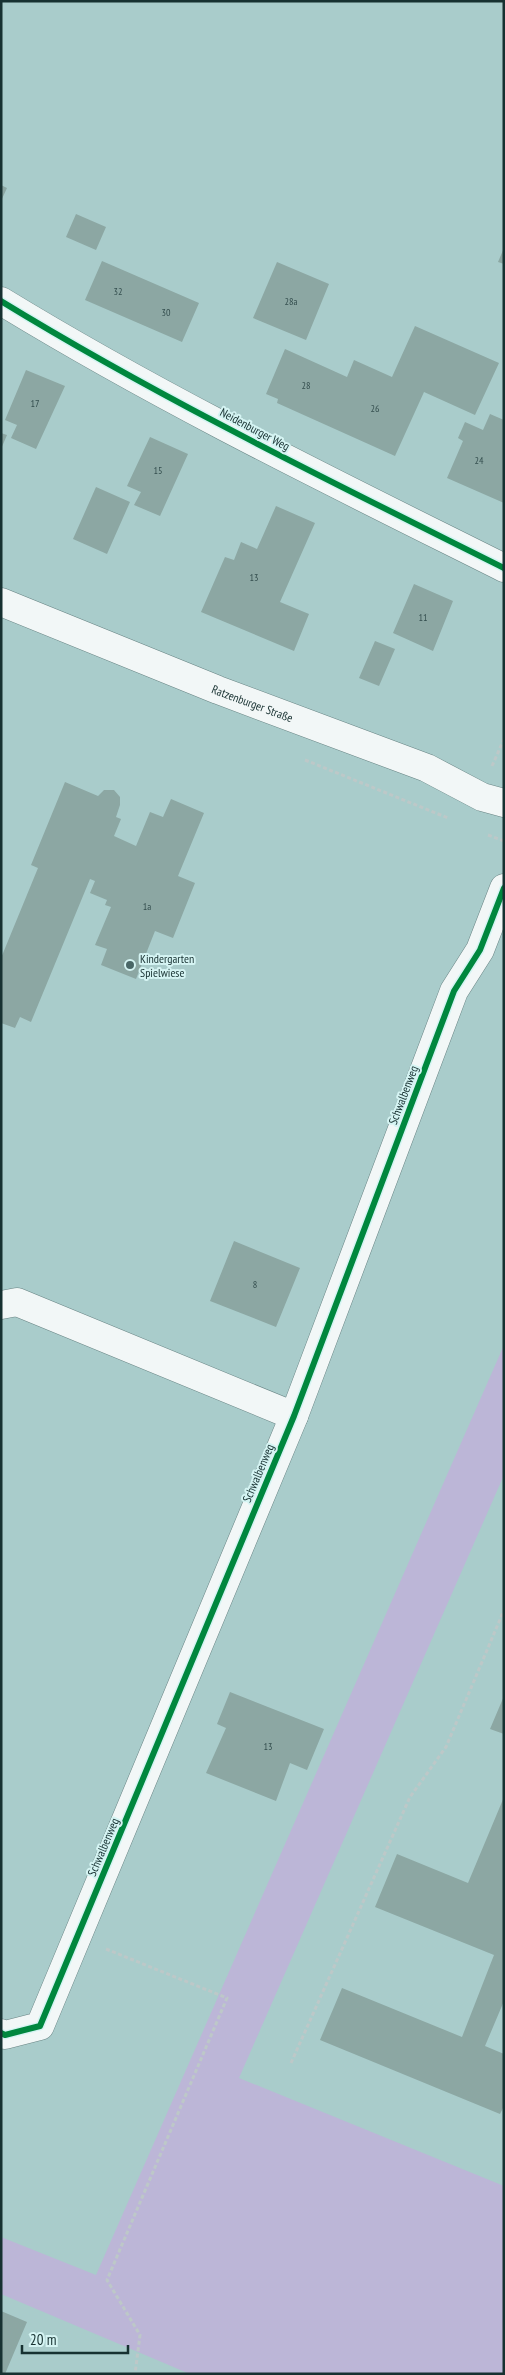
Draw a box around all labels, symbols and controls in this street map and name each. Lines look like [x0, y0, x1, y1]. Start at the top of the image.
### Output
house number: 32 [114, 285, 123, 298]
house number: 28a [285, 295, 298, 308]
house number: 30 [162, 306, 171, 319]
house number: 28 [302, 379, 311, 392]
house number: 17 [31, 397, 40, 410]
house number: 26 [371, 402, 380, 415]
street label: Neidenburger Weg [218, 404, 292, 454]
house number: 24 [475, 454, 484, 467]
house number: 15 [154, 464, 163, 477]
house number: 13 [250, 571, 259, 584]
house number: 11 [419, 611, 428, 624]
street label: Ratzenburger Straße [210, 681, 295, 725]
house number: 1a [143, 900, 151, 913]
place label: Kindergarten Spielwiese [140, 951, 194, 980]
marker: Kindergarten Spielwiese [124, 959, 136, 971]
street label: Schwalbenweg [385, 1063, 421, 1127]
house number: 8 [253, 1278, 257, 1291]
street label: Schwalbenweg [239, 1442, 277, 1504]
house number: 13 [264, 1740, 273, 1753]
street label: Schwalbenweg [84, 1816, 122, 1878]
scale bar [22, 2322, 129, 2354]
text: 20 m [30, 2330, 56, 2349]

